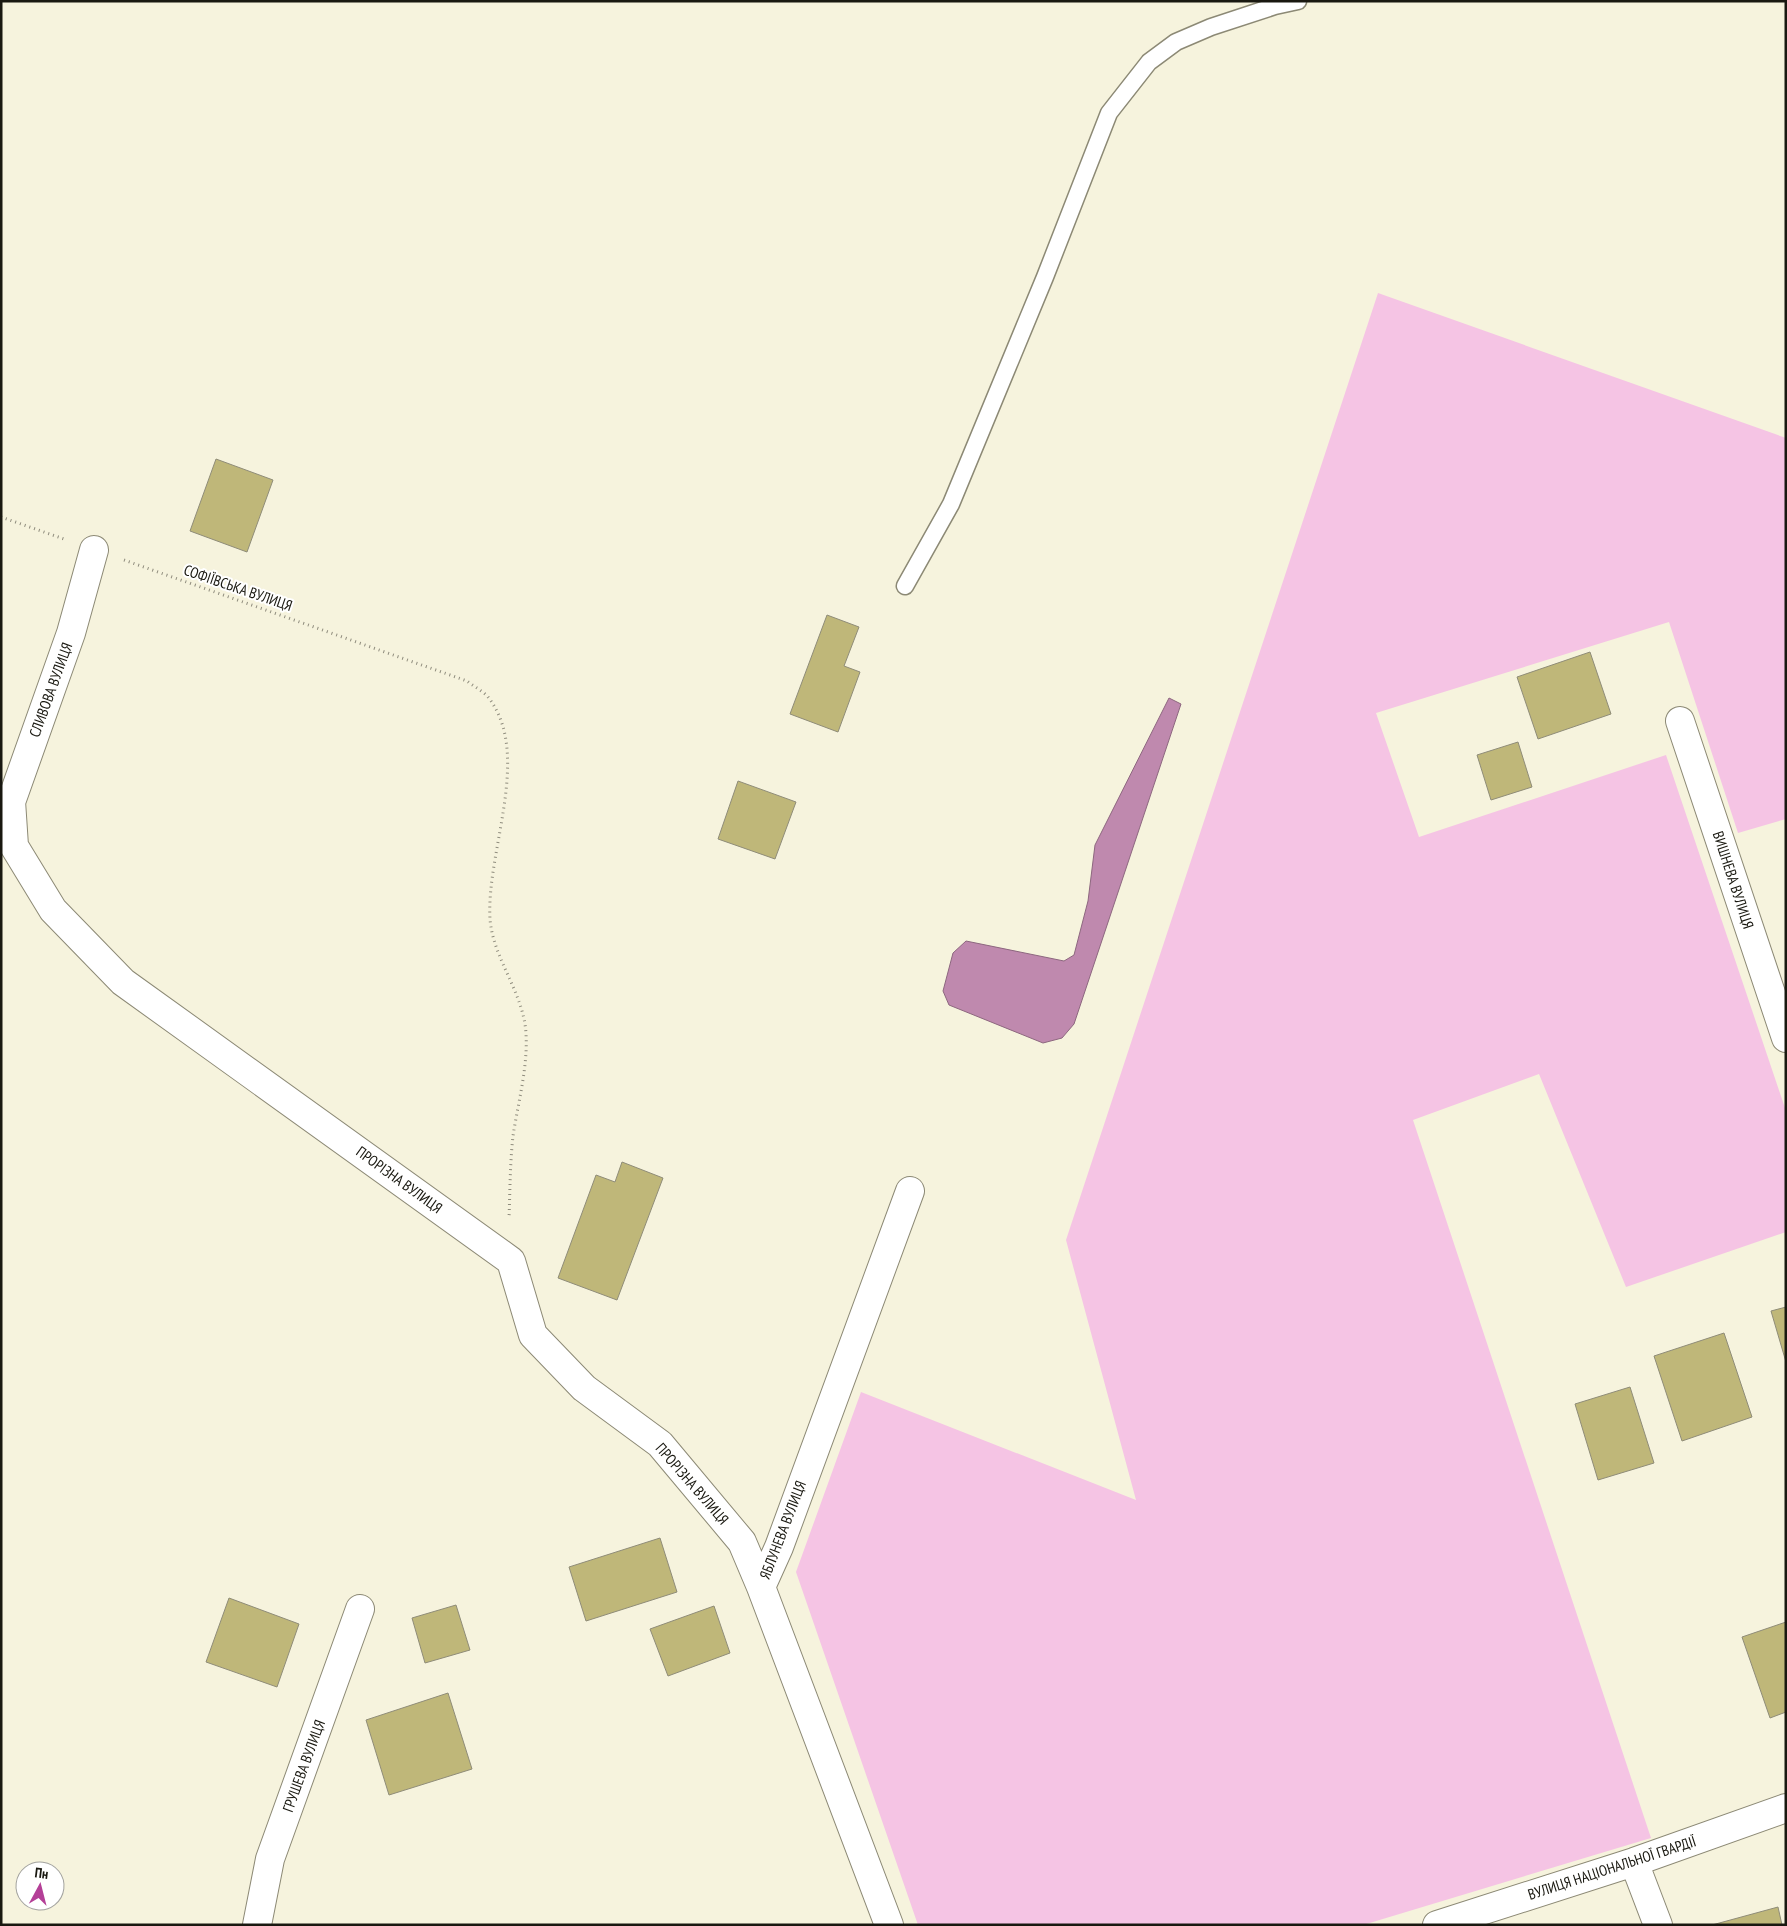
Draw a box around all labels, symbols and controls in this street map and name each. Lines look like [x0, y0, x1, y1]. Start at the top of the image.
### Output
street label: СОФІЇВСЬКА ВУЛИЦЯ [181, 560, 295, 615]
street label: СЛИВОВА ВУЛИЦЯ [25, 640, 76, 740]
street label: ВИШНЕВА ВУЛИЦЯ [1709, 829, 1758, 931]
street label: ПРОРІЗНА ВУЛИЦЯ [353, 1142, 446, 1217]
street label: ПРОРІЗНА ВУЛИЦЯ [652, 1439, 733, 1528]
street label: ЯБЛУНЕВА ВУЛИЦЯ [755, 1478, 810, 1582]
street label: ГРУШЕВА ВУЛИЦЯ [278, 1717, 329, 1815]
street label: ВУЛИЦЯ НАЦІОНАЛЬНОЇ ГВАРДІЇ [1525, 1831, 1699, 1904]
north arrow [15, 1861, 65, 1911]
text: Пн [34, 1863, 49, 1883]

